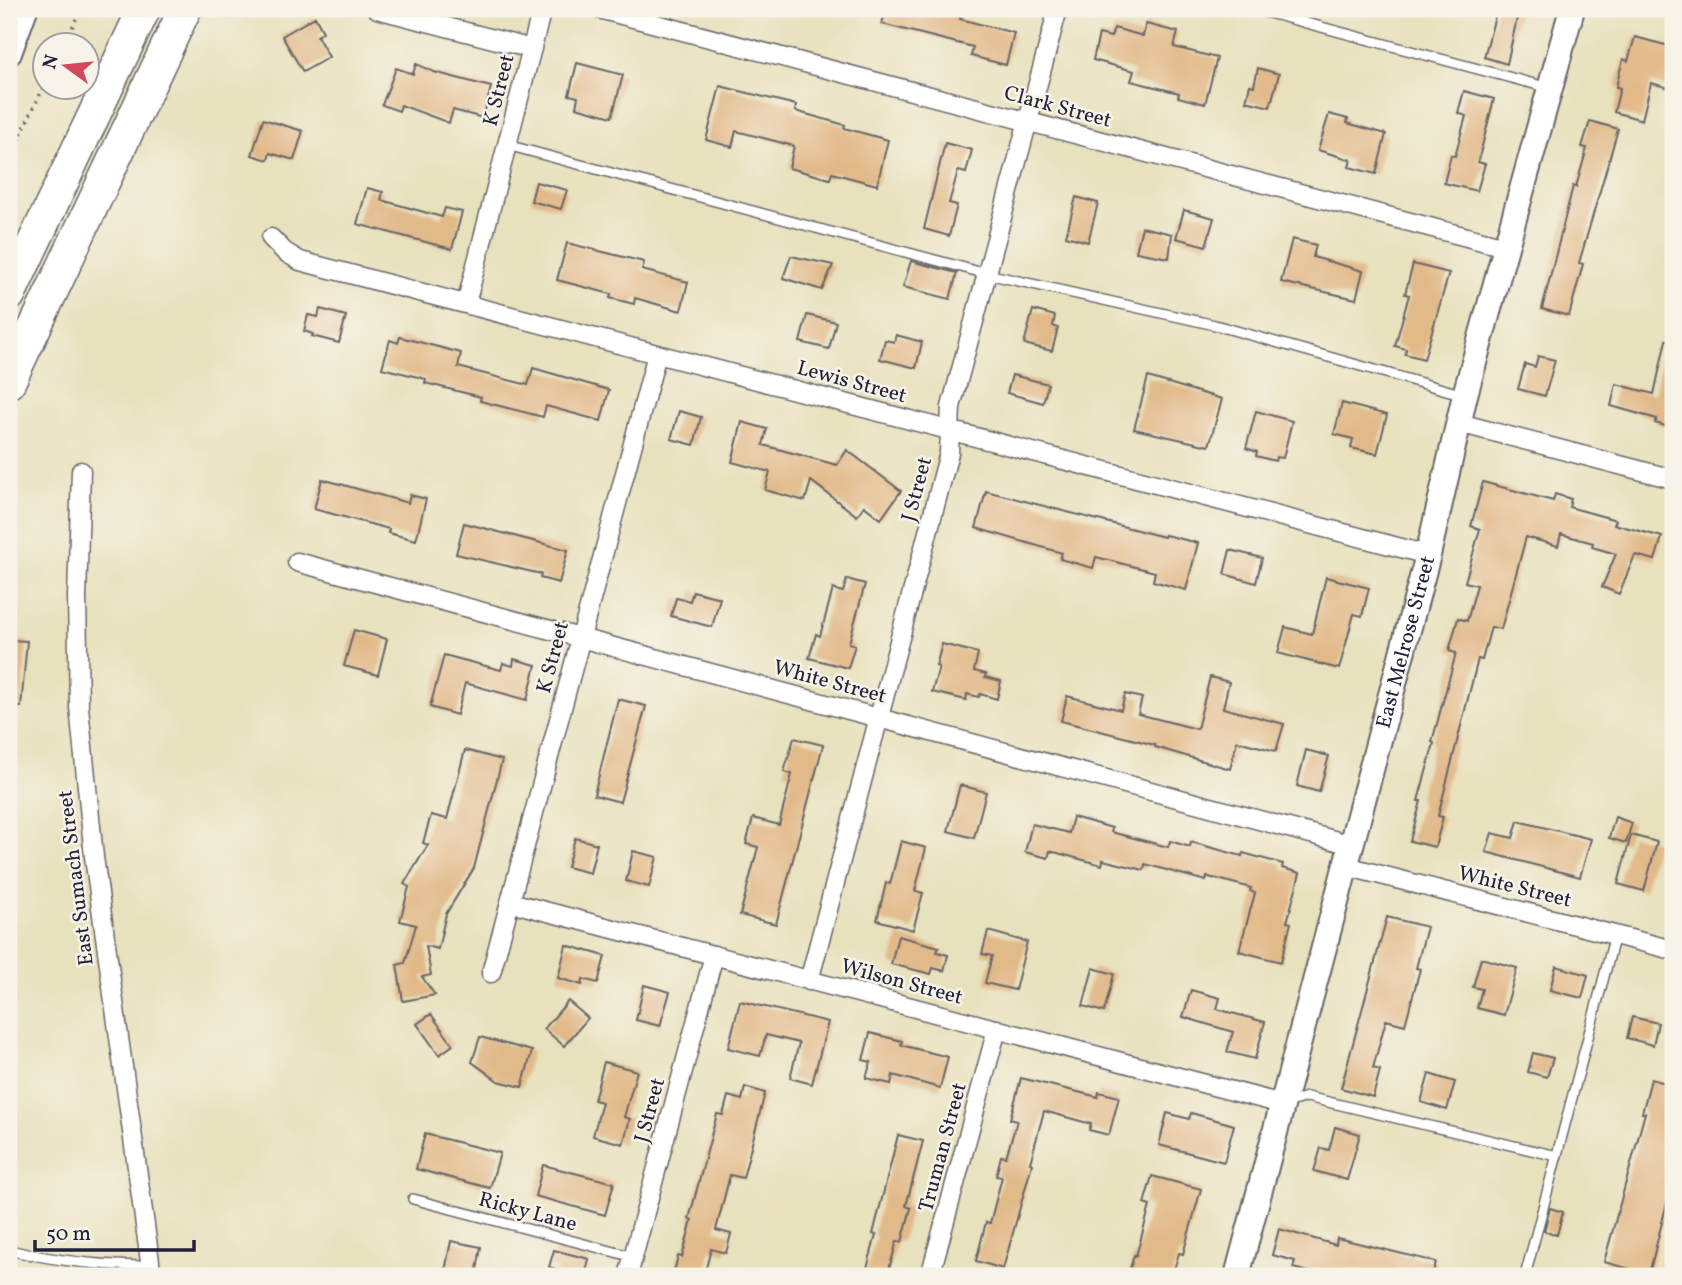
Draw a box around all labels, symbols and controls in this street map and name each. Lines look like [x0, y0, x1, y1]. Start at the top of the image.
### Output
north arrow [32, 32, 102, 102]
street label: K Street [476, 51, 522, 130]
text: N [37, 52, 66, 72]
street label: Clark Street [1001, 79, 1114, 136]
street label: Lewis Street [794, 354, 910, 411]
street label: J Street [895, 454, 940, 525]
street label: East Melrose Street [1370, 553, 1443, 732]
street label: K Street [530, 618, 577, 697]
street label: White Street [770, 653, 889, 711]
street label: East Sumach Street [51, 788, 102, 967]
street label: White Street [1455, 859, 1574, 916]
street label: Wilson Street [837, 952, 966, 1013]
street label: J Street [628, 1075, 673, 1146]
street label: Truman Street [912, 1079, 975, 1215]
street label: Ricky Lane [475, 1185, 580, 1239]
scale bar [35, 1208, 194, 1252]
text: 50 m [46, 1220, 91, 1249]

